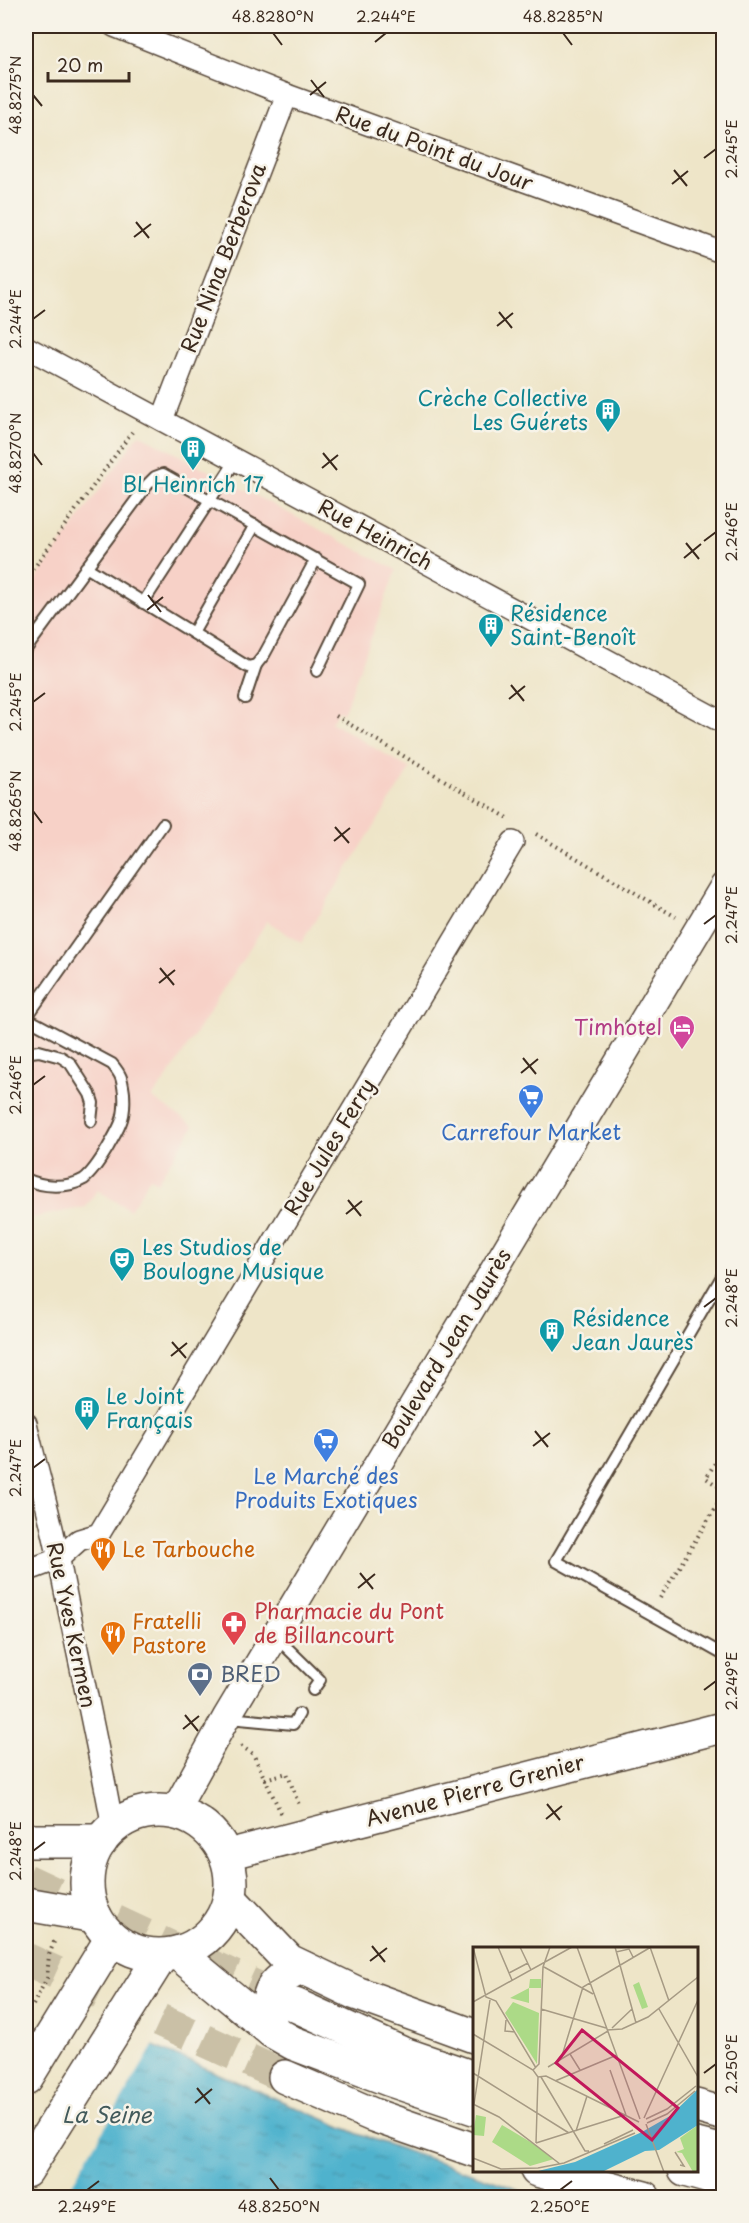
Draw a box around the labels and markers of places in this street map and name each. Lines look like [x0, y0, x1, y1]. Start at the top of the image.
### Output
place label: Crèche Collective Les Guérets [417, 381, 588, 437]
building icon: Crèche Collective Les Guérets [593, 396, 623, 434]
building icon: BL Heinrich 17 [178, 434, 208, 472]
place label: BL Heinrich 17 [122, 467, 264, 499]
place label: Résidence Saint-Benoît [510, 596, 636, 652]
building icon: Résidence Saint-Benoît [476, 611, 506, 649]
place label: Timhotel [574, 1010, 662, 1042]
hotel icon: Timhotel [667, 1013, 697, 1051]
supermarket icon: Carrefour Market [516, 1082, 546, 1120]
place label: Carrefour Market [441, 1115, 621, 1147]
place label: Les Studios de Boulogne Musique [142, 1230, 324, 1286]
theatre icon: Les Studios de Boulogne Musique [107, 1245, 137, 1283]
place label: Résidence Jean Jaurès [572, 1301, 694, 1357]
building icon: Résidence Jean Jaurès [537, 1316, 567, 1354]
place label: Le Joint Français [106, 1379, 193, 1435]
building icon: Le Joint Français [72, 1394, 102, 1432]
supermarket icon: Le Marché des Produits Exotiques [311, 1426, 341, 1464]
place label: Le Marché des Produits Exotiques [234, 1459, 418, 1515]
place label: Le Tarbouche [122, 1532, 255, 1564]
restaurant icon: Le Tarbouche [88, 1535, 118, 1573]
place label: Pharmacie du Pont de Billancourt [254, 1594, 444, 1650]
place label: Fratelli Pastore [132, 1604, 207, 1660]
pharmacy icon: Pharmacie du Pont de Billancourt [219, 1609, 249, 1647]
restaurant icon: Fratelli Pastore [98, 1619, 128, 1657]
place label: BRED [220, 1657, 281, 1689]
bank icon: BRED [185, 1660, 215, 1698]

